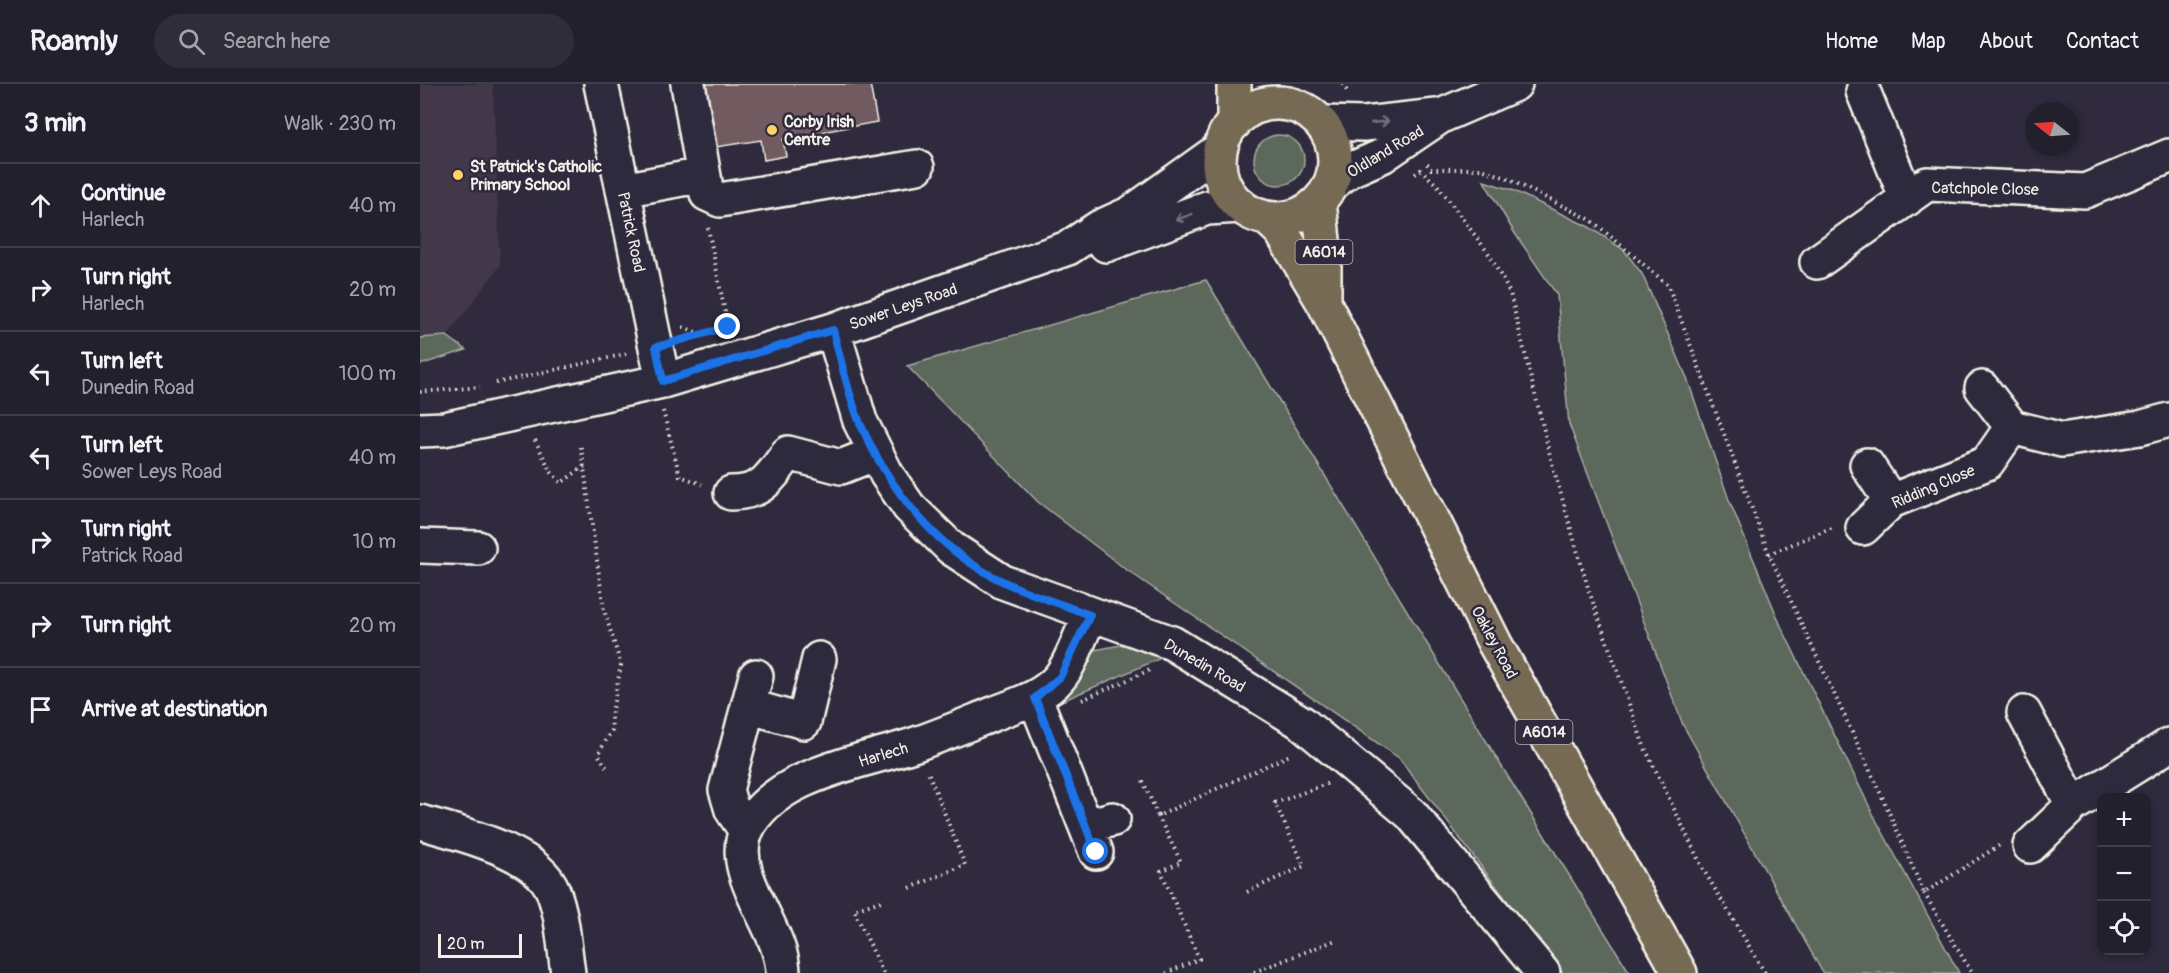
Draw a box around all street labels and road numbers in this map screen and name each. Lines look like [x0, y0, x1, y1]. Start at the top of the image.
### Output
street label: Oldland Road [1343, 121, 1428, 183]
street label: Catchpole Close [1931, 178, 2039, 200]
street label: Patrick Road [613, 190, 649, 274]
road number: A6014 [1296, 240, 1352, 264]
street label: Sower Leys Road [847, 279, 960, 335]
street label: Ridding Close [1889, 460, 1978, 513]
street label: Oakley Road [1467, 603, 1522, 682]
street label: Dunedin Road [1160, 634, 1249, 697]
road number: A6014 [1516, 720, 1572, 744]
street label: Harlech [856, 738, 910, 772]

